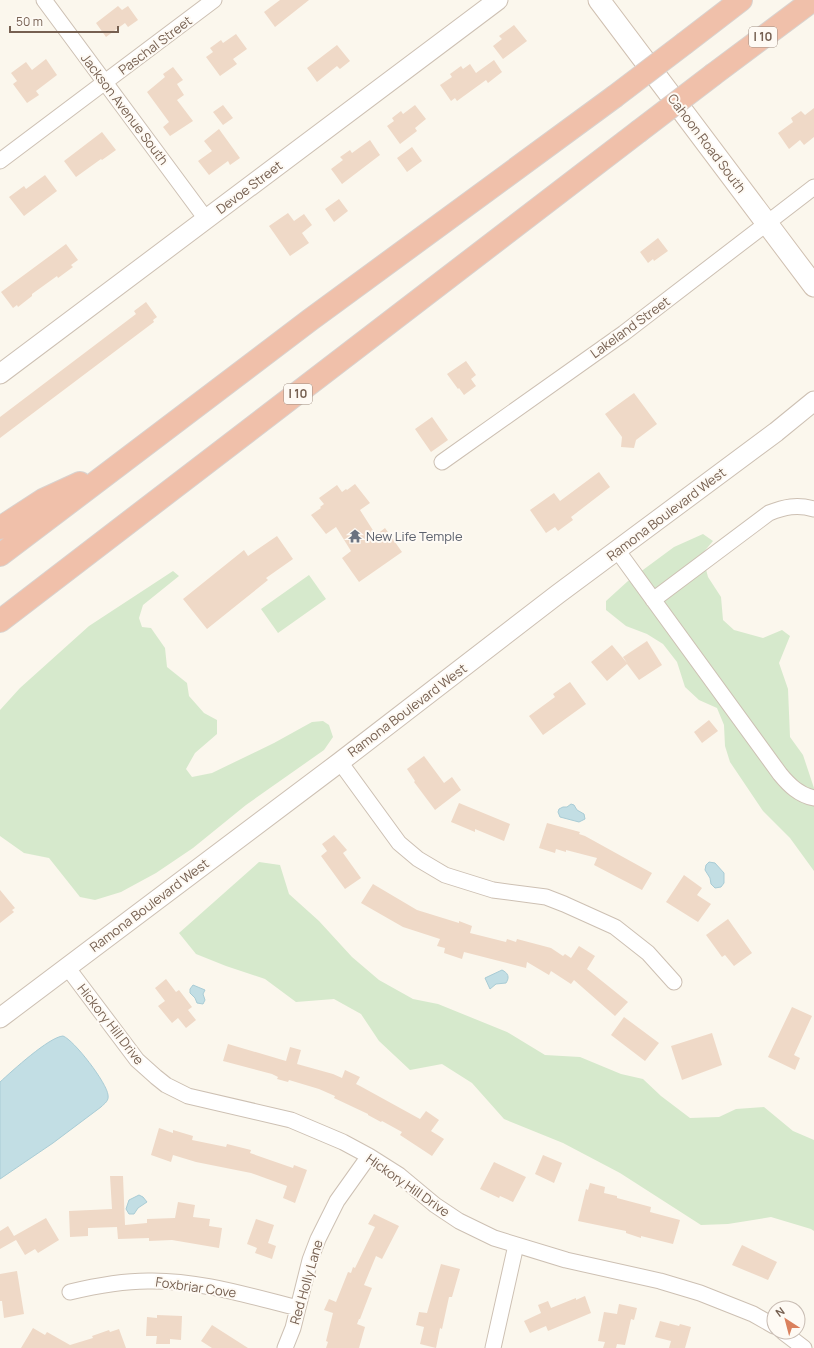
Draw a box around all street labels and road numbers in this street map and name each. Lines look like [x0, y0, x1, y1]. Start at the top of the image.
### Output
street label: Paschal Street [115, 11, 195, 79]
road number: I 10 [749, 27, 777, 47]
street label: Jackson Avenue South [77, 50, 173, 168]
street label: Cahoon Road South [664, 90, 750, 196]
street label: Devoe Street [212, 156, 286, 218]
street label: Lakeland Street [587, 292, 673, 362]
road number: I 10 [284, 384, 312, 404]
street label: Ramona Boulevard West [603, 463, 729, 565]
street label: Ramona Boulevard West [344, 659, 470, 761]
street label: Ramona Boulevard West [86, 854, 212, 956]
street label: Hickory Hill Drive [74, 980, 149, 1069]
street label: Hickory Hill Drive [363, 1149, 454, 1221]
street label: Red Holly Lane [285, 1237, 327, 1326]
street label: Foxbriar Cove [154, 1272, 238, 1302]

